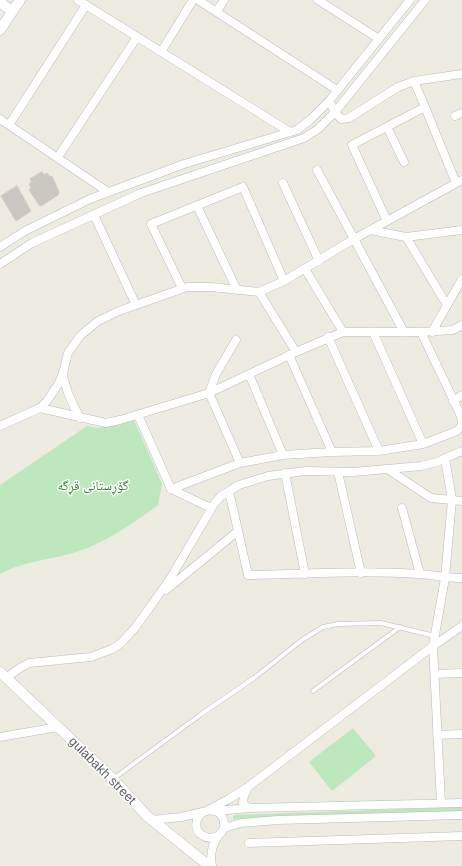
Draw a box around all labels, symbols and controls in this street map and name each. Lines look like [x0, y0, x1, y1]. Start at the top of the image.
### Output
park label: گۆڕستانی قڕگە [57, 478, 129, 494]
street label: gulabakh street [65, 734, 139, 808]

